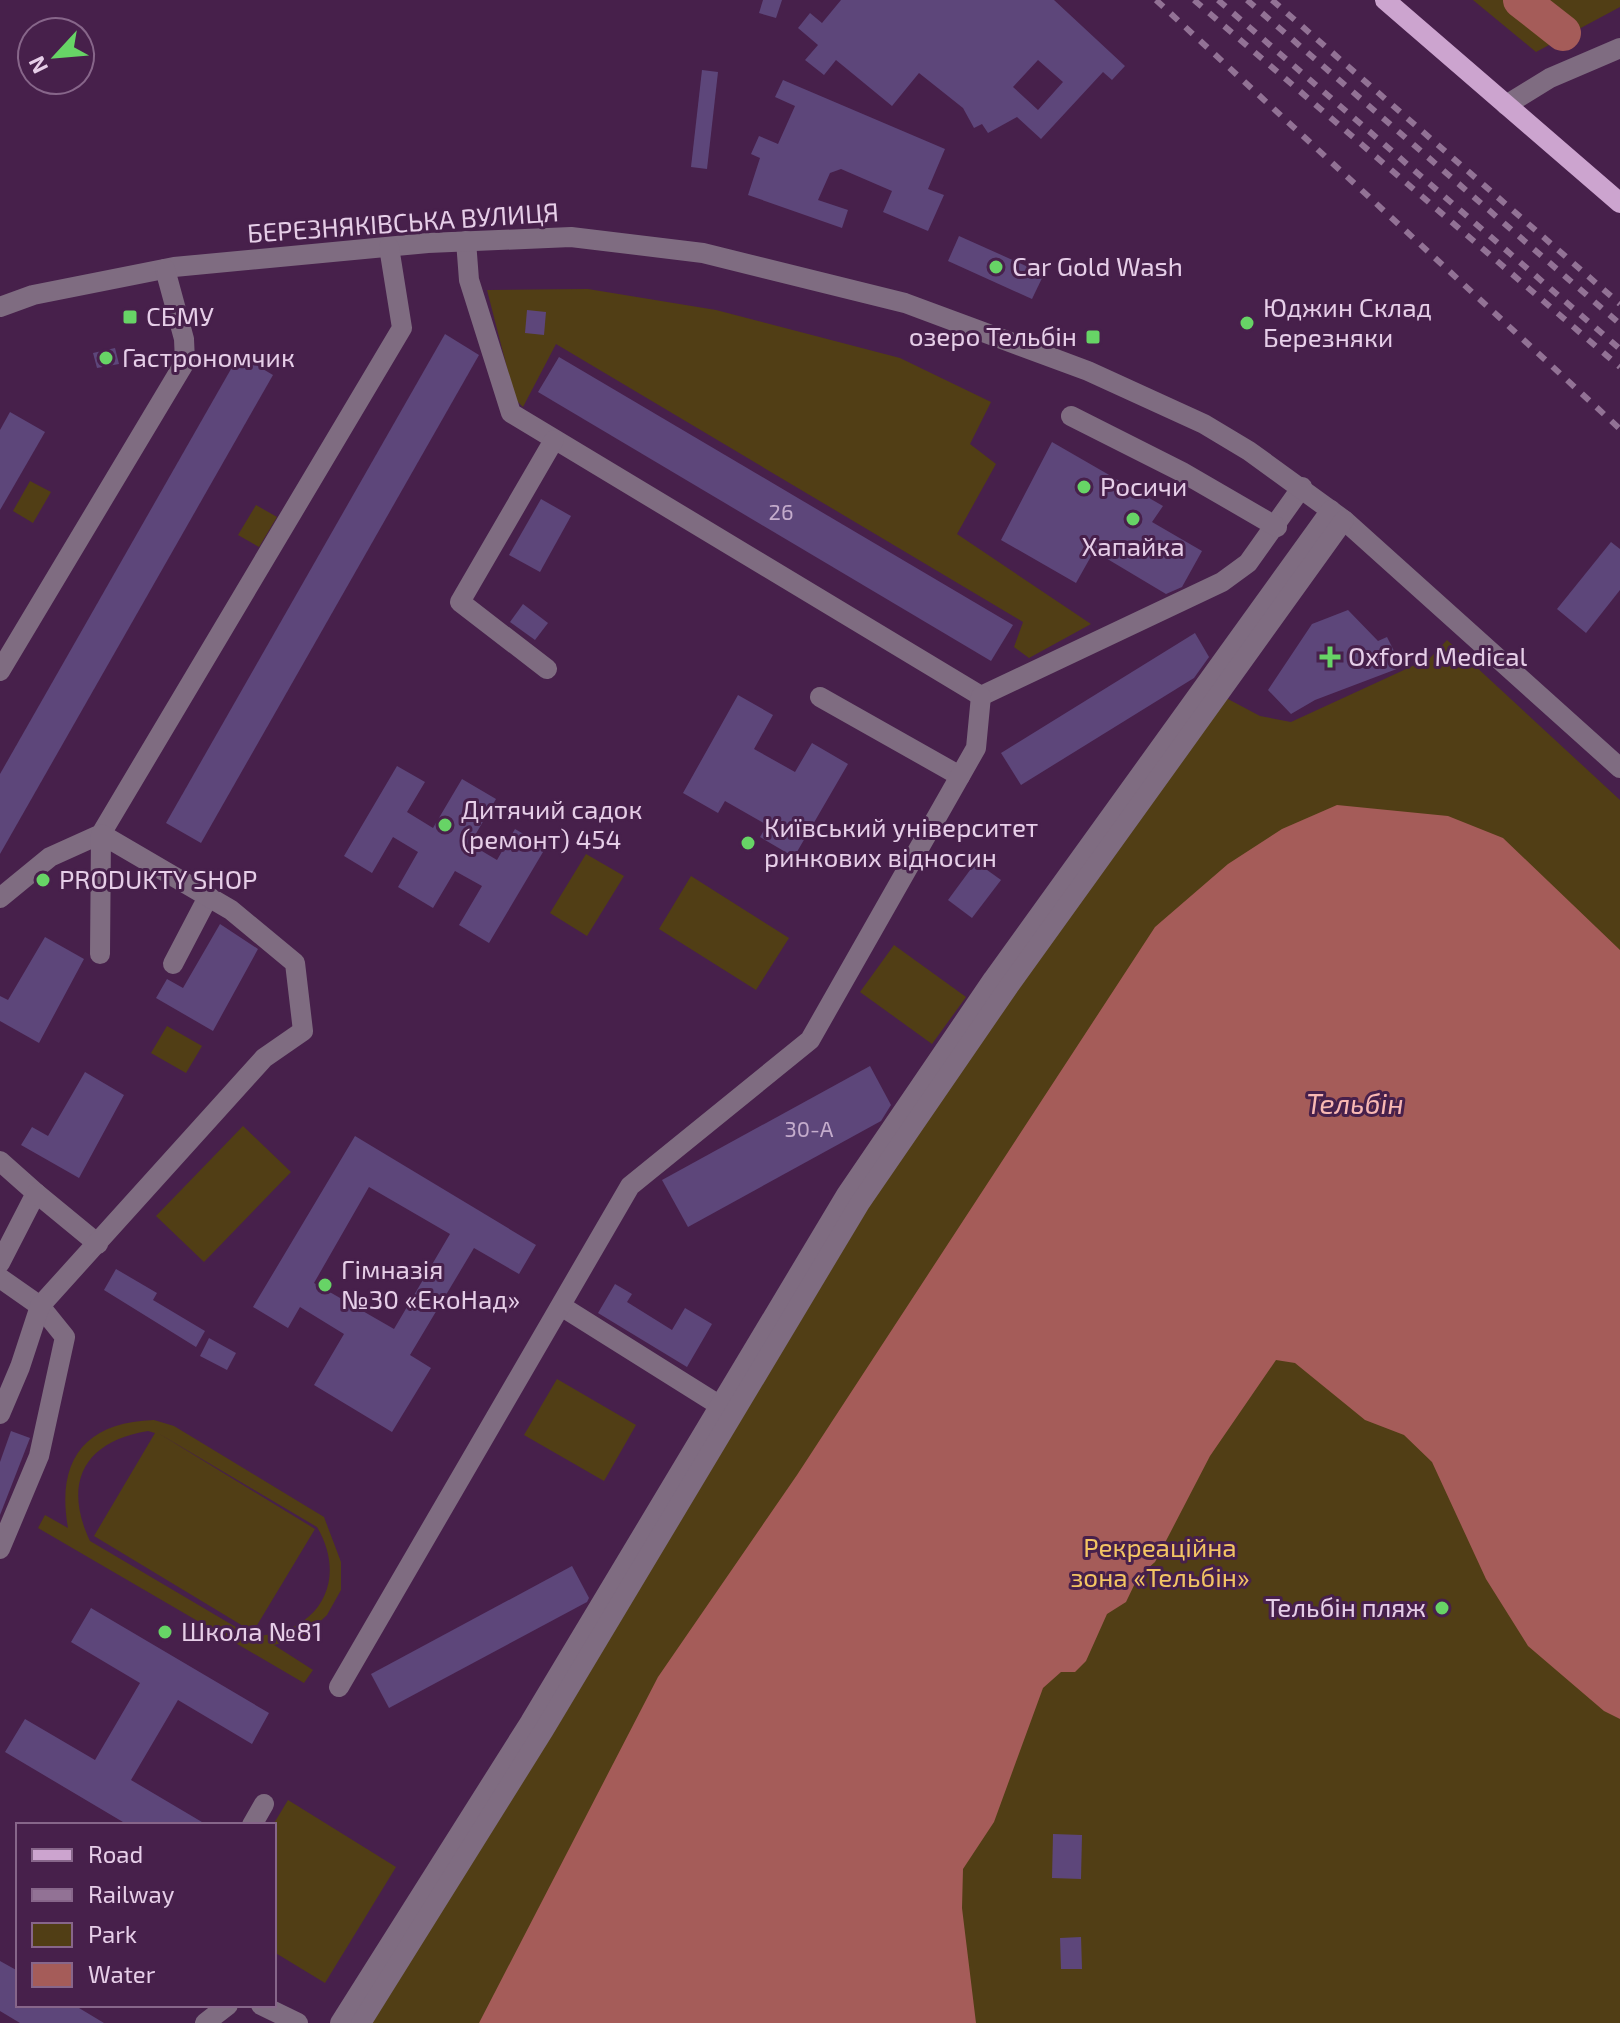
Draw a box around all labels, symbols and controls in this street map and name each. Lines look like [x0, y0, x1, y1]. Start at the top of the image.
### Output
north arrow [16, 16, 96, 96]
text: N [22, 52, 52, 78]
street label: БЕРЕЗНЯКІВСЬКА ВУЛИЦЯ [246, 195, 560, 248]
place label: Car Gold Wash [1012, 250, 1183, 281]
marker: Car Gold Wash [987, 258, 1005, 276]
place label: Юджин Склад Березняки [1263, 291, 1432, 352]
place label: СБМУ [146, 300, 214, 331]
marker: СБМУ [121, 308, 139, 326]
marker: Юджин Склад Березняки [1238, 314, 1256, 332]
place label: озеро Тельбін [909, 320, 1077, 351]
marker: озеро Тельбін [1084, 328, 1102, 346]
place label: Гастрономчик [122, 341, 295, 372]
marker: Гастрономчик [97, 349, 115, 367]
place label: Росичи [1100, 470, 1187, 501]
marker: Росичи [1075, 478, 1093, 496]
house number: 26 [769, 498, 793, 524]
marker: Хапайка [1124, 510, 1142, 528]
place label: Хапайка [1081, 530, 1185, 561]
place label: Oxford Medical [1348, 640, 1527, 671]
marker: Oxford Medical [1319, 646, 1341, 668]
place label: Дитячий садок (ремонт) 454 [461, 793, 642, 854]
place label: Київський університет ринкових відносин [764, 811, 1038, 872]
marker: Дитячий садок (ремонт) 454 [436, 816, 454, 834]
marker: Київський університет ринкових відносин [739, 834, 757, 852]
place label: PRODUKTY SHOP [59, 863, 257, 894]
marker: PRODUKTY SHOP [34, 871, 52, 889]
water label: Тельбін [1306, 1086, 1404, 1120]
house number: 30-А [784, 1115, 834, 1141]
place label: Гімназія №30 «ЕкоНад» [341, 1253, 520, 1314]
marker: Гімназія №30 «ЕкоНад» [316, 1276, 334, 1294]
park label: Рекреаційна зона «Тельбін» [1070, 1531, 1250, 1592]
place label: Тельбін пляж [1265, 1591, 1426, 1622]
marker: Тельбін пляж [1433, 1599, 1451, 1617]
place label: Школа №81 [181, 1615, 322, 1646]
marker: Школа №81 [156, 1623, 174, 1641]
legend [16, 1823, 276, 2007]
text: Road [88, 1839, 143, 1868]
text: Railway [88, 1879, 175, 1908]
text: Park [88, 1919, 137, 1948]
text: Water [88, 1959, 156, 1988]

